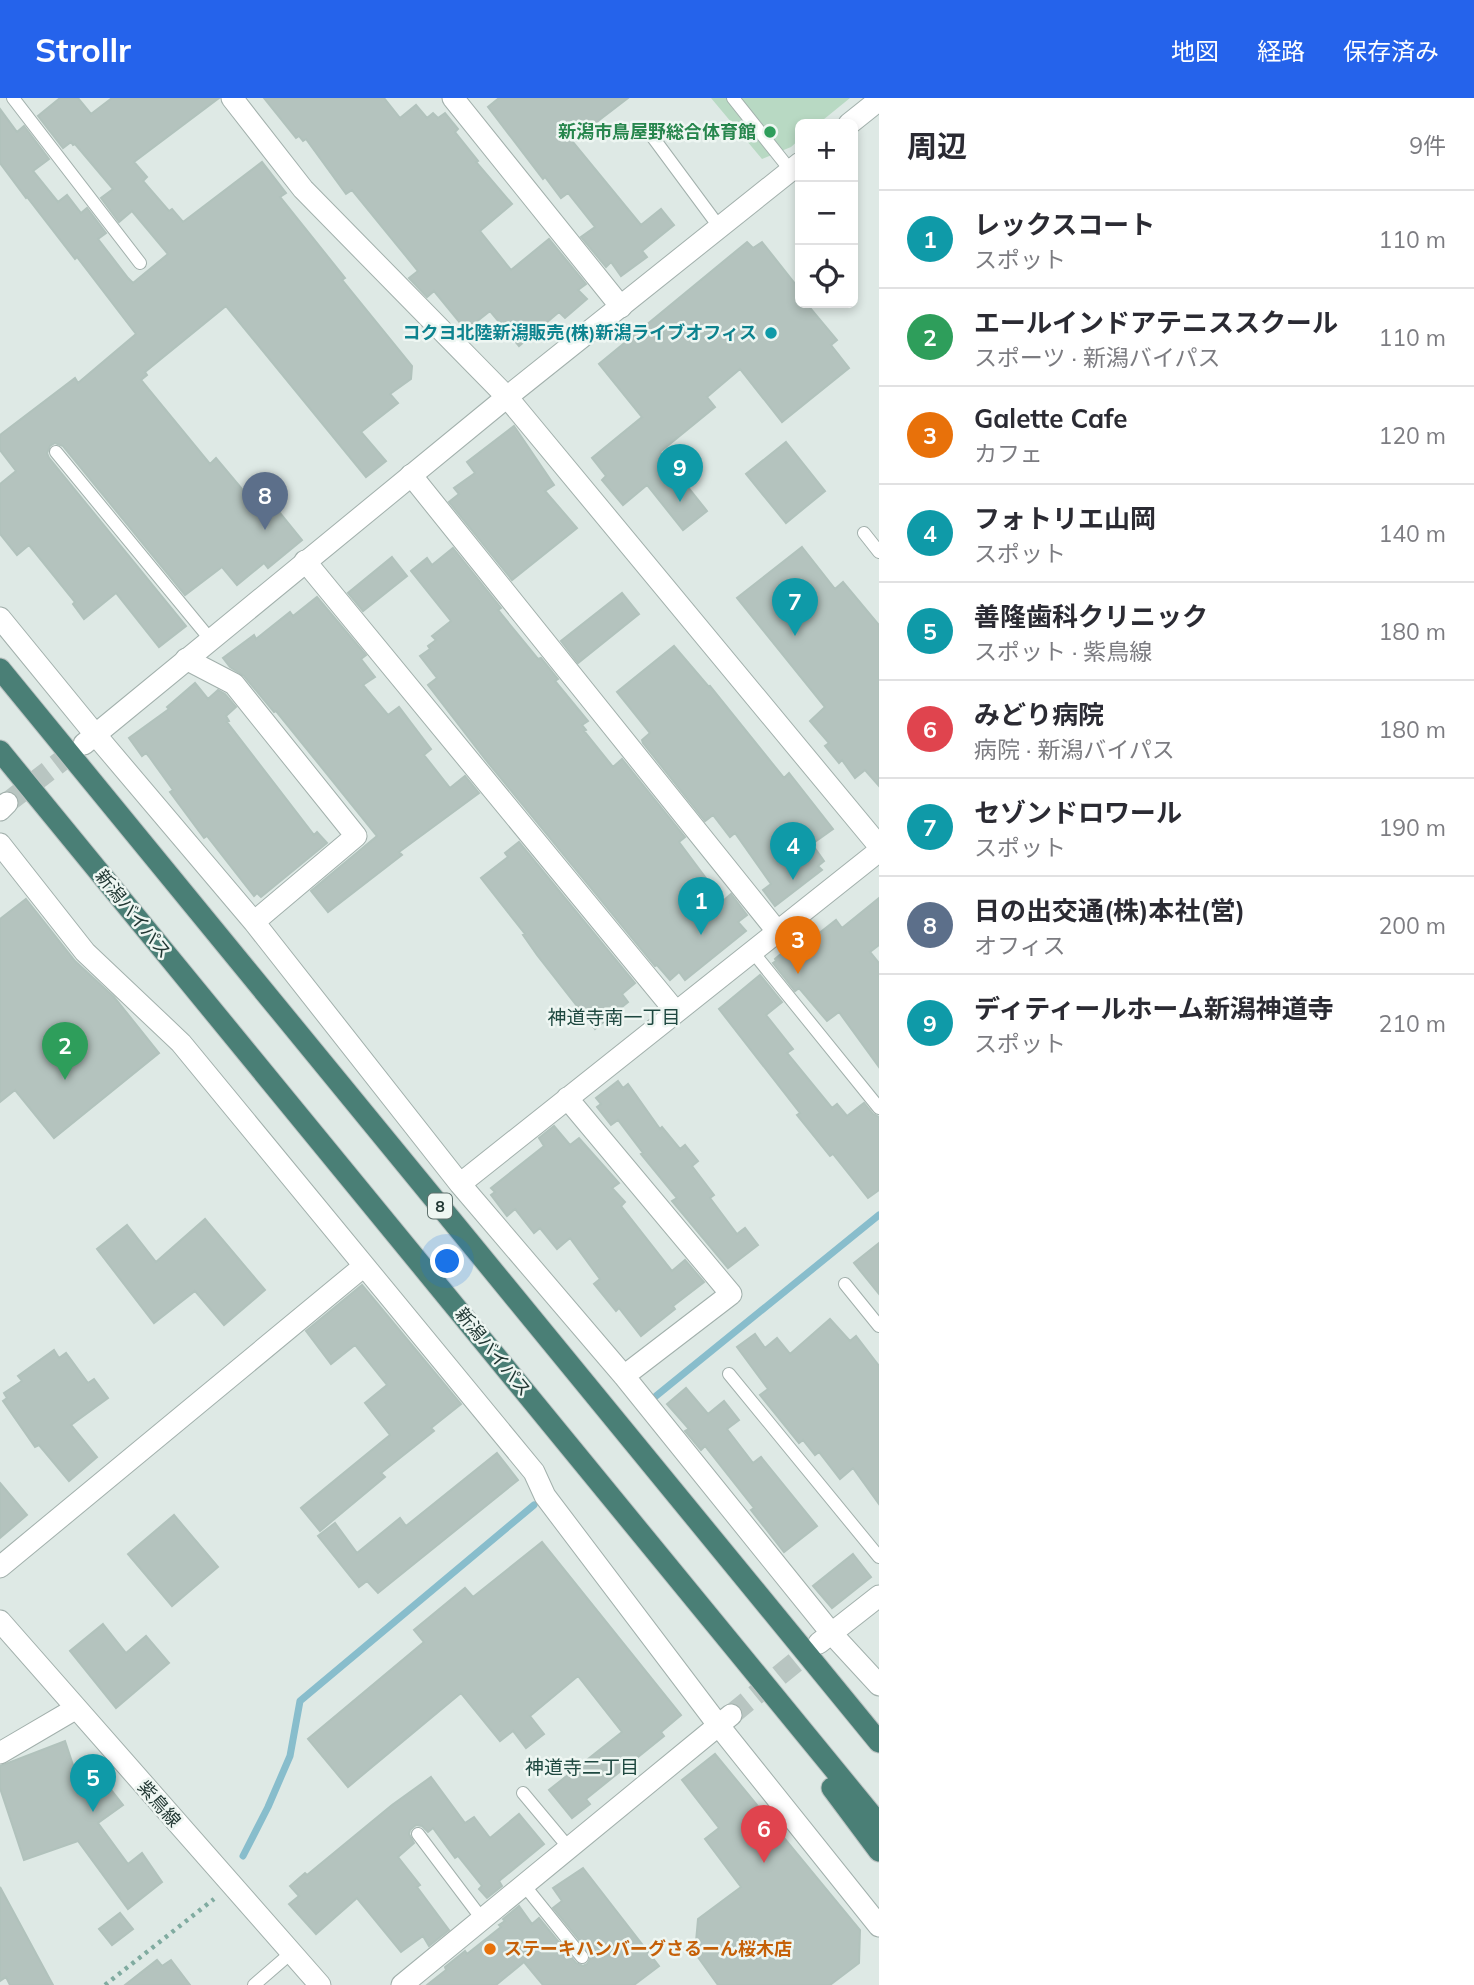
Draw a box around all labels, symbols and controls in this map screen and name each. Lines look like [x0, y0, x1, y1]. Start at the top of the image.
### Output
text: Strollr [35, 29, 131, 70]
text: 地図 [1171, 36, 1219, 66]
text: 経路 [1257, 36, 1305, 66]
text: 保存済み [1343, 36, 1439, 66]
map controls [795, 119, 858, 308]
button: + [795, 119, 858, 182]
place label: 新潟市鳥屋野総合体育館 [558, 120, 756, 143]
marker: 新潟市鳥屋野総合体育館 [762, 124, 778, 140]
text: 周辺 [907, 127, 967, 165]
text: 9件 [1409, 131, 1446, 160]
button: − [795, 182, 858, 245]
text: レックスコート [974, 208, 1155, 241]
text: 1 [923, 225, 937, 254]
text: 110 m [1378, 225, 1446, 254]
button: locate [795, 245, 858, 308]
text: スポット [974, 245, 1066, 274]
text: エールインドアテニススクール [974, 306, 1338, 339]
place label: コクヨ北陸新潟販売(株)新潟ライブオフィス [403, 321, 757, 344]
text: 2 [923, 323, 937, 352]
text: 110 m [1378, 323, 1446, 352]
marker: コクヨ北陸新潟販売(株)新潟ライブオフィス [763, 325, 779, 341]
text: スポーツ · 新潟バイパス [974, 343, 1220, 372]
text: Galette Cafe [974, 402, 1128, 435]
text: 3 [923, 421, 937, 450]
text: 120 m [1378, 421, 1446, 450]
text: カフェ [974, 439, 1043, 468]
pin: 9 [657, 444, 703, 502]
pin: 8 [242, 472, 288, 530]
text: フォトリエ山岡 [974, 502, 1156, 535]
text: 4 [923, 519, 937, 548]
text: 140 m [1378, 519, 1446, 548]
text: スポット [974, 539, 1066, 568]
pin: 7 [772, 578, 818, 636]
text: 善隆歯科クリニック [974, 600, 1208, 633]
text: 5 [923, 617, 937, 646]
text: 180 m [1378, 617, 1446, 646]
text: スポット · 紫鳥線 [974, 637, 1152, 666]
text: みどり病院 [974, 698, 1104, 731]
text: 6 [923, 715, 937, 744]
text: 180 m [1378, 715, 1446, 744]
text: 病院 · 新潟バイパス [974, 735, 1175, 764]
text: セゾンドロワール [974, 796, 1182, 829]
text: 7 [923, 813, 937, 842]
text: 190 m [1378, 813, 1446, 842]
pin: 4 [770, 822, 816, 880]
text: スポット [974, 833, 1066, 862]
street label: 新潟バイパス [91, 865, 176, 963]
pin: 1 [678, 877, 724, 935]
text: 日の出交通(株)本社(営) [974, 894, 1245, 927]
text: 8 [923, 911, 937, 940]
text: 200 m [1378, 911, 1446, 940]
pin: 3 [775, 916, 821, 974]
text: オフィス [974, 931, 1066, 960]
text: ディティールホーム新潟神道寺 [974, 992, 1334, 1025]
district label: 神道寺南一丁目 [547, 1005, 681, 1029]
text: 9 [923, 1009, 937, 1038]
text: 210 m [1378, 1009, 1446, 1038]
pin: 2 [42, 1022, 88, 1080]
text: スポット [974, 1029, 1066, 1058]
road number: 8 [428, 1194, 452, 1218]
your location [430, 1244, 464, 1278]
street label: 新潟バイパス [451, 1303, 536, 1401]
pin: 5 [70, 1754, 116, 1812]
district label: 神道寺二丁目 [525, 1755, 639, 1779]
street label: 紫鳥線 [133, 1776, 186, 1832]
pin: 6 [741, 1805, 787, 1863]
place label: ステーキハンバーグさるーん桜木店 [504, 1937, 792, 1960]
marker: ステーキハンバーグさるーん桜木店 [482, 1941, 498, 1957]

